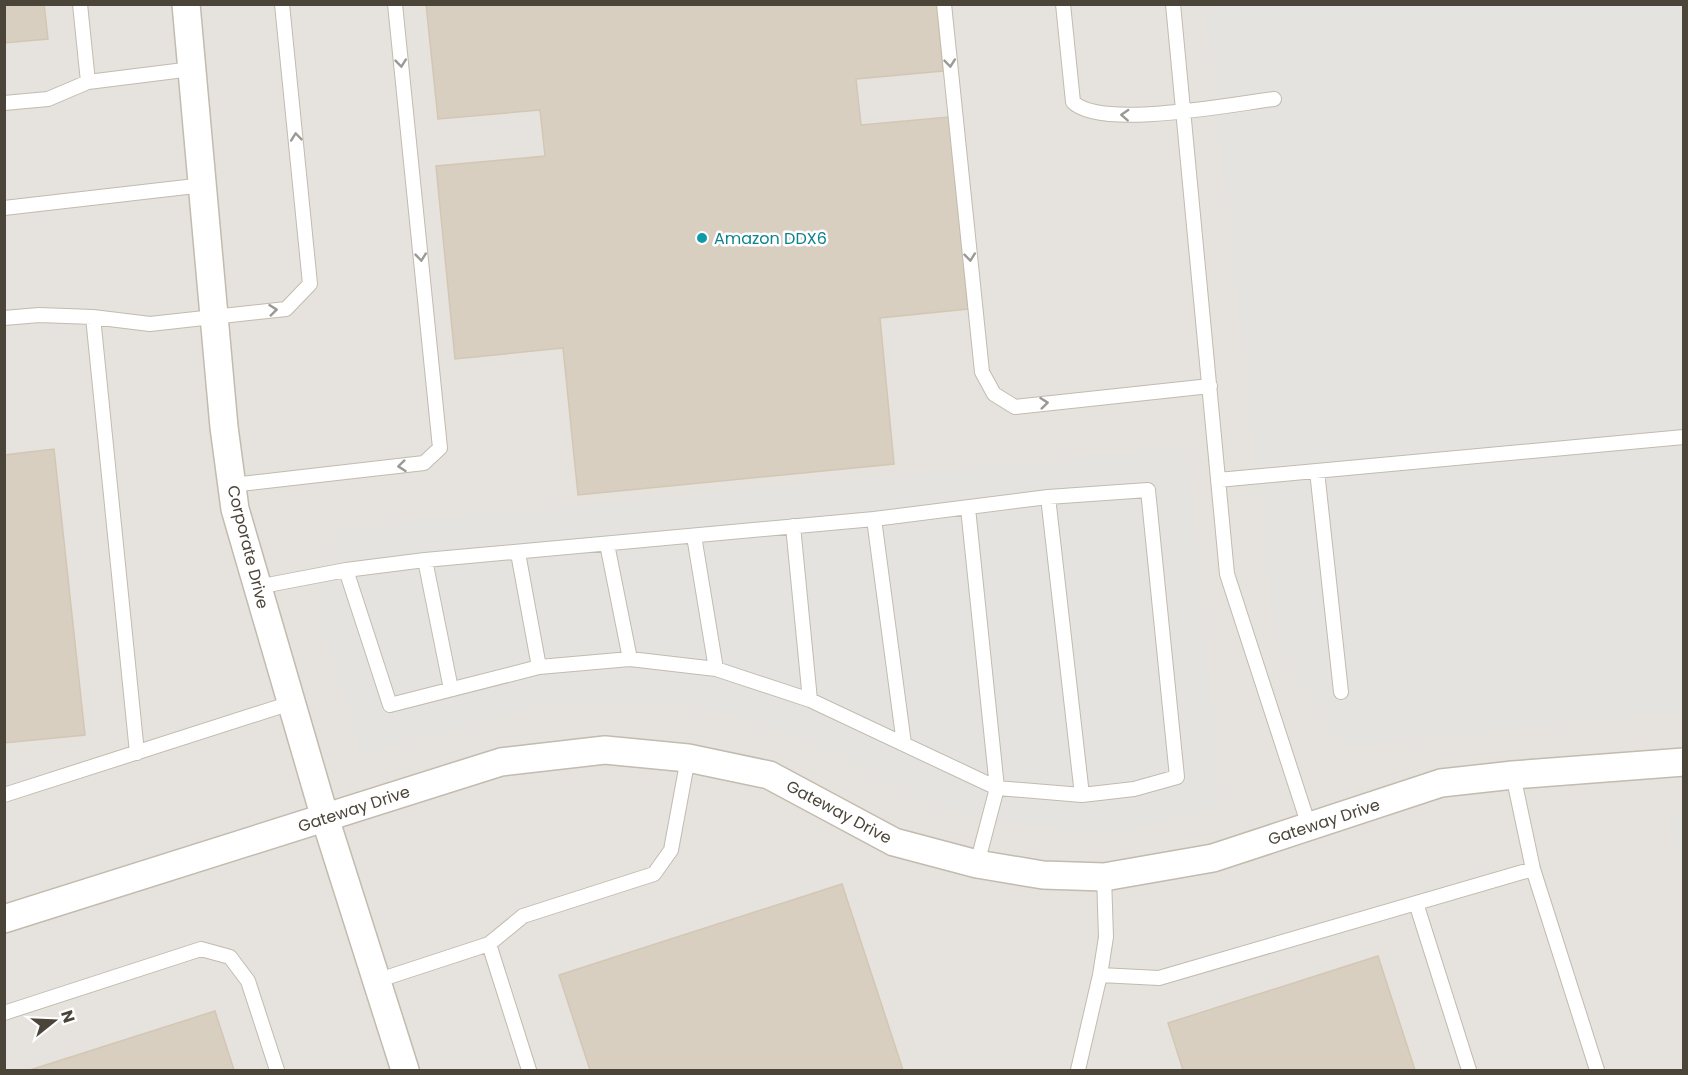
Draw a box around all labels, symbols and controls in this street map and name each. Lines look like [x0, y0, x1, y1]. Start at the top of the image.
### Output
one-way arrow [394, 58, 407, 67]
one-way arrow [943, 58, 956, 67]
one-way arrow [1120, 108, 1129, 121]
one-way arrow [290, 133, 303, 142]
place label: Amazon DDX6 [714, 227, 827, 250]
marker: Amazon DDX6 [695, 231, 709, 245]
one-way arrow [414, 252, 427, 261]
one-way arrow [963, 252, 976, 261]
one-way arrow [269, 304, 278, 317]
one-way arrow [1039, 398, 1049, 410]
one-way arrow [397, 459, 406, 472]
street label: Corporate Drive [222, 483, 274, 611]
street label: Gateway Drive [782, 775, 896, 849]
street label: Gateway Drive [295, 780, 413, 838]
street label: Gateway Drive [1265, 793, 1383, 851]
north arrow [24, 991, 84, 1051]
text: N [55, 1007, 81, 1026]

